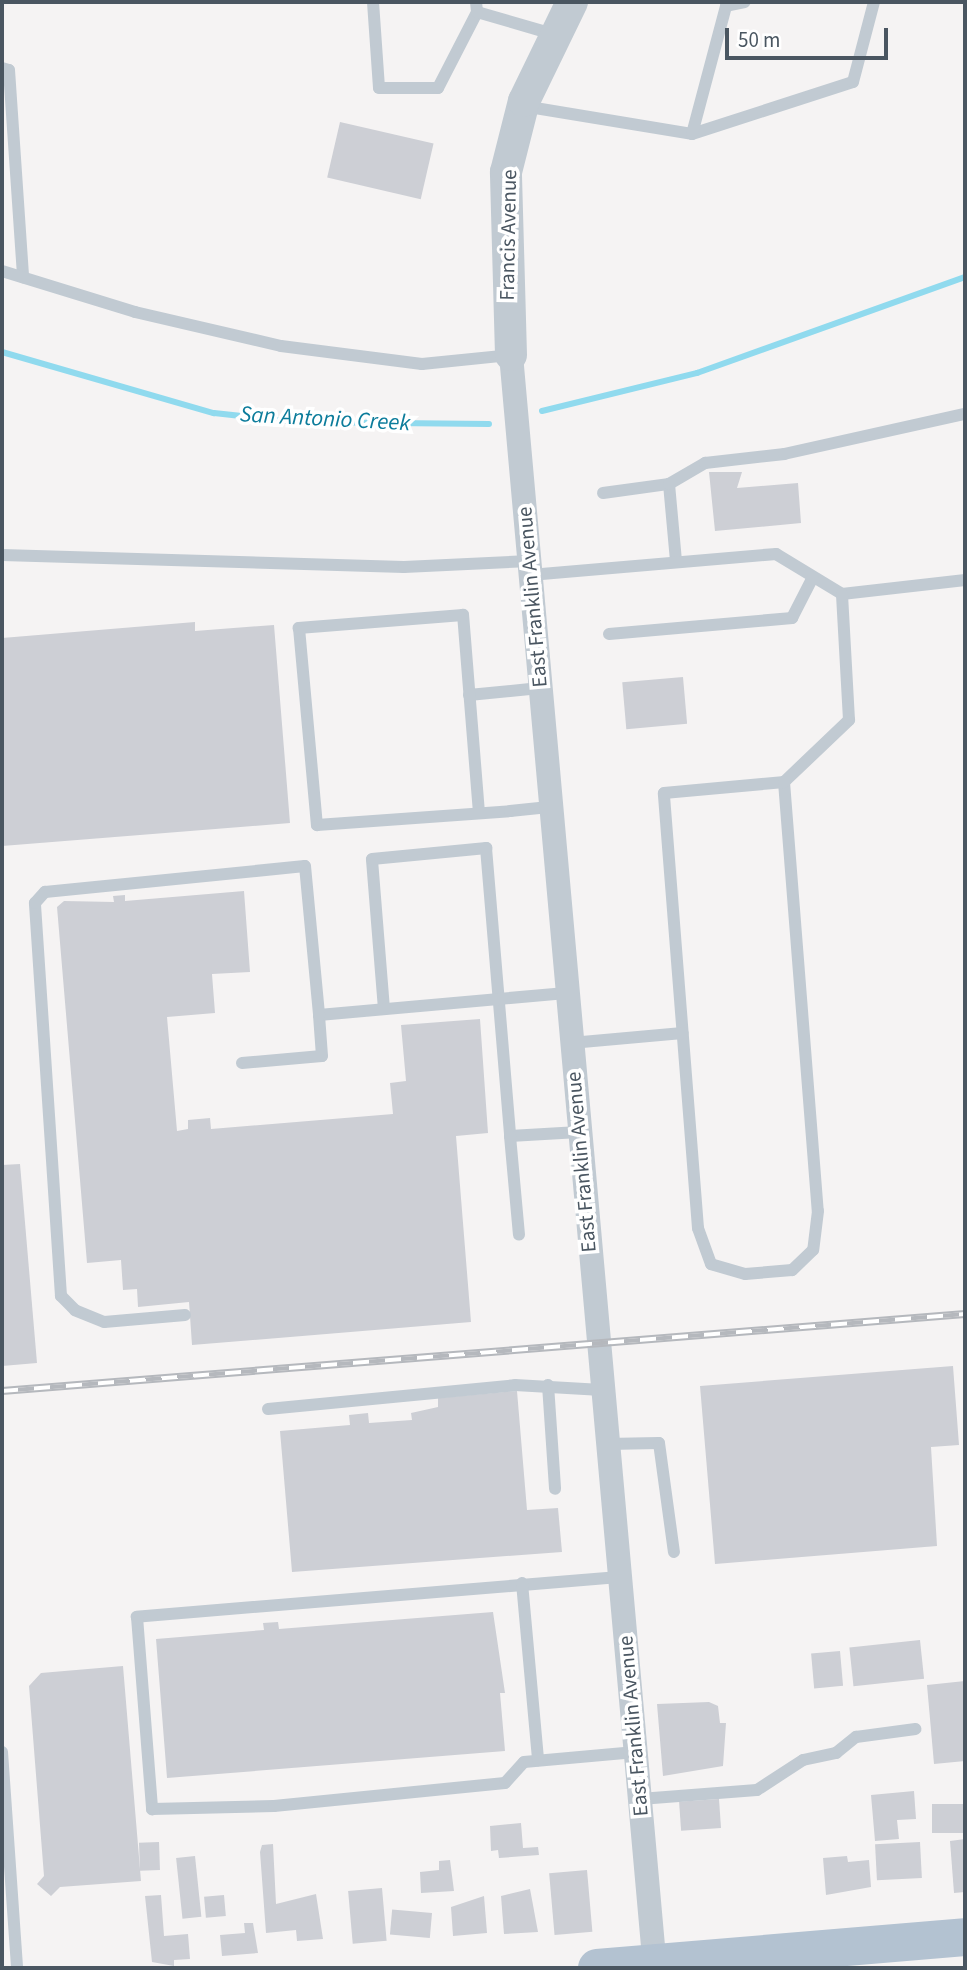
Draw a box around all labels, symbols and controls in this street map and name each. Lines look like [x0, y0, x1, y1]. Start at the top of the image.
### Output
scale bar [729, 14, 892, 58]
text: 50 m [738, 25, 780, 55]
street label: Francis Avenue [494, 169, 522, 301]
water label: San Antonio Creek [239, 401, 411, 437]
street label: East Franklin Avenue [512, 506, 552, 688]
street label: East Franklin Avenue [561, 1071, 601, 1253]
street label: East Franklin Avenue [613, 1635, 653, 1817]

